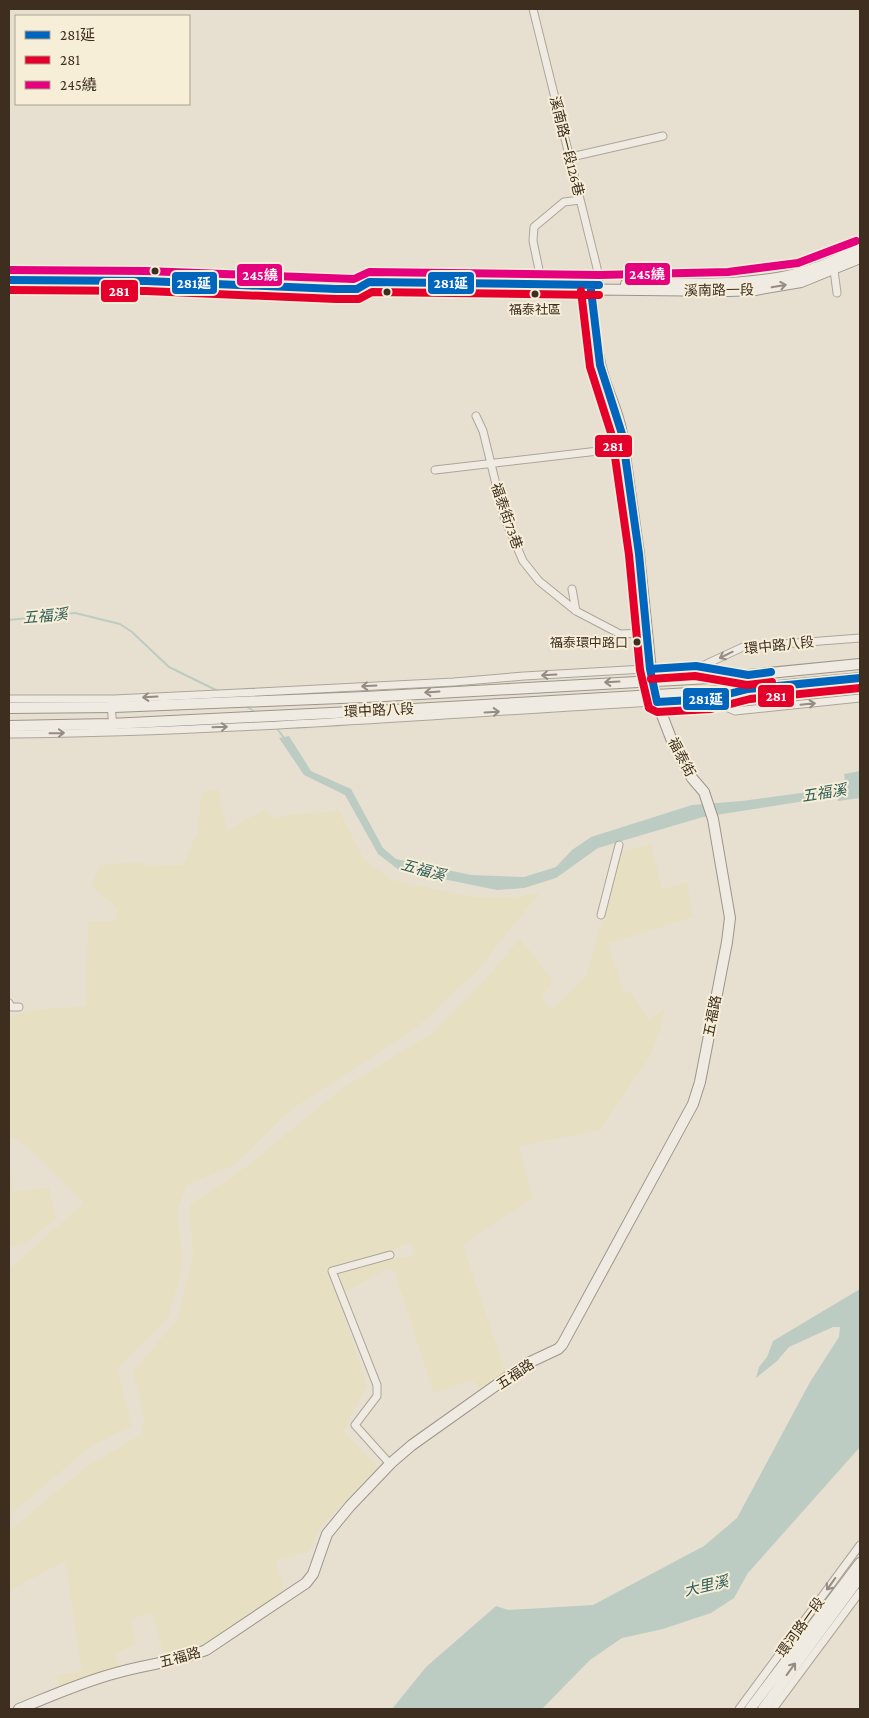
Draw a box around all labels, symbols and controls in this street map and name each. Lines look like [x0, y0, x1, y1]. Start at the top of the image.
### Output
legend [15, 15, 190, 105]
text: 281延 [60, 27, 95, 43]
text: 281 [60, 52, 80, 68]
text: 245繞 [60, 76, 97, 93]
street label: 溪南路一段126巷 [547, 94, 587, 198]
line badge: 245繞 [624, 262, 671, 286]
line badge: 245繞 [236, 263, 283, 287]
unlabelled marker [150, 266, 160, 276]
text: 245繞 [629, 266, 665, 282]
text: 245繞 [242, 267, 278, 283]
line badge: 281延 [171, 271, 218, 295]
line badge: 281延 [427, 271, 475, 295]
text: 281延 [177, 275, 211, 291]
text: 281延 [434, 275, 468, 291]
line badge: 281 [100, 279, 139, 303]
street label: 溪南路一段 [684, 281, 754, 299]
one-way arrow [771, 281, 787, 291]
text: 281 [109, 283, 129, 299]
unlabelled marker [382, 287, 392, 297]
marker: 福泰社區 [530, 289, 540, 299]
place label: 福泰社區 [509, 302, 561, 317]
line badge: 281 [594, 434, 633, 458]
text: 281 [603, 438, 623, 454]
street label: 福泰街73巷 [488, 481, 526, 551]
water label: 五福溪 [22, 606, 70, 626]
street label: 環中路八段 [743, 633, 815, 657]
place label: 福泰環中路口 [550, 635, 628, 650]
marker: 福泰環中路口 [632, 637, 642, 647]
one-way arrow [719, 651, 734, 660]
one-way arrow [541, 670, 557, 679]
one-way arrow [604, 678, 620, 687]
one-way arrow [362, 681, 378, 690]
line badge: 281 [757, 684, 795, 708]
line badge: 281延 [682, 687, 730, 711]
one-way arrow [424, 688, 440, 697]
text: 281 [766, 688, 786, 704]
text: 281延 [689, 691, 723, 707]
one-way arrow [142, 692, 158, 702]
one-way arrow [800, 699, 816, 708]
street label: 環中路八段 [344, 700, 414, 720]
one-way arrow [484, 708, 500, 717]
one-way arrow [212, 722, 228, 731]
one-way arrow [49, 729, 65, 738]
street label: 福泰街 [665, 735, 699, 779]
water label: 五福溪 [801, 781, 849, 804]
water label: 五福溪 [399, 856, 449, 884]
street label: 五福路 [700, 994, 724, 1038]
street label: 五福路 [493, 1356, 537, 1392]
water label: 大里溪 [682, 1573, 732, 1599]
one-way arrow [826, 1577, 837, 1590]
street label: 環河路一段 [773, 1594, 827, 1660]
street label: 五福路 [158, 1644, 202, 1670]
one-way arrow [786, 1662, 796, 1676]

